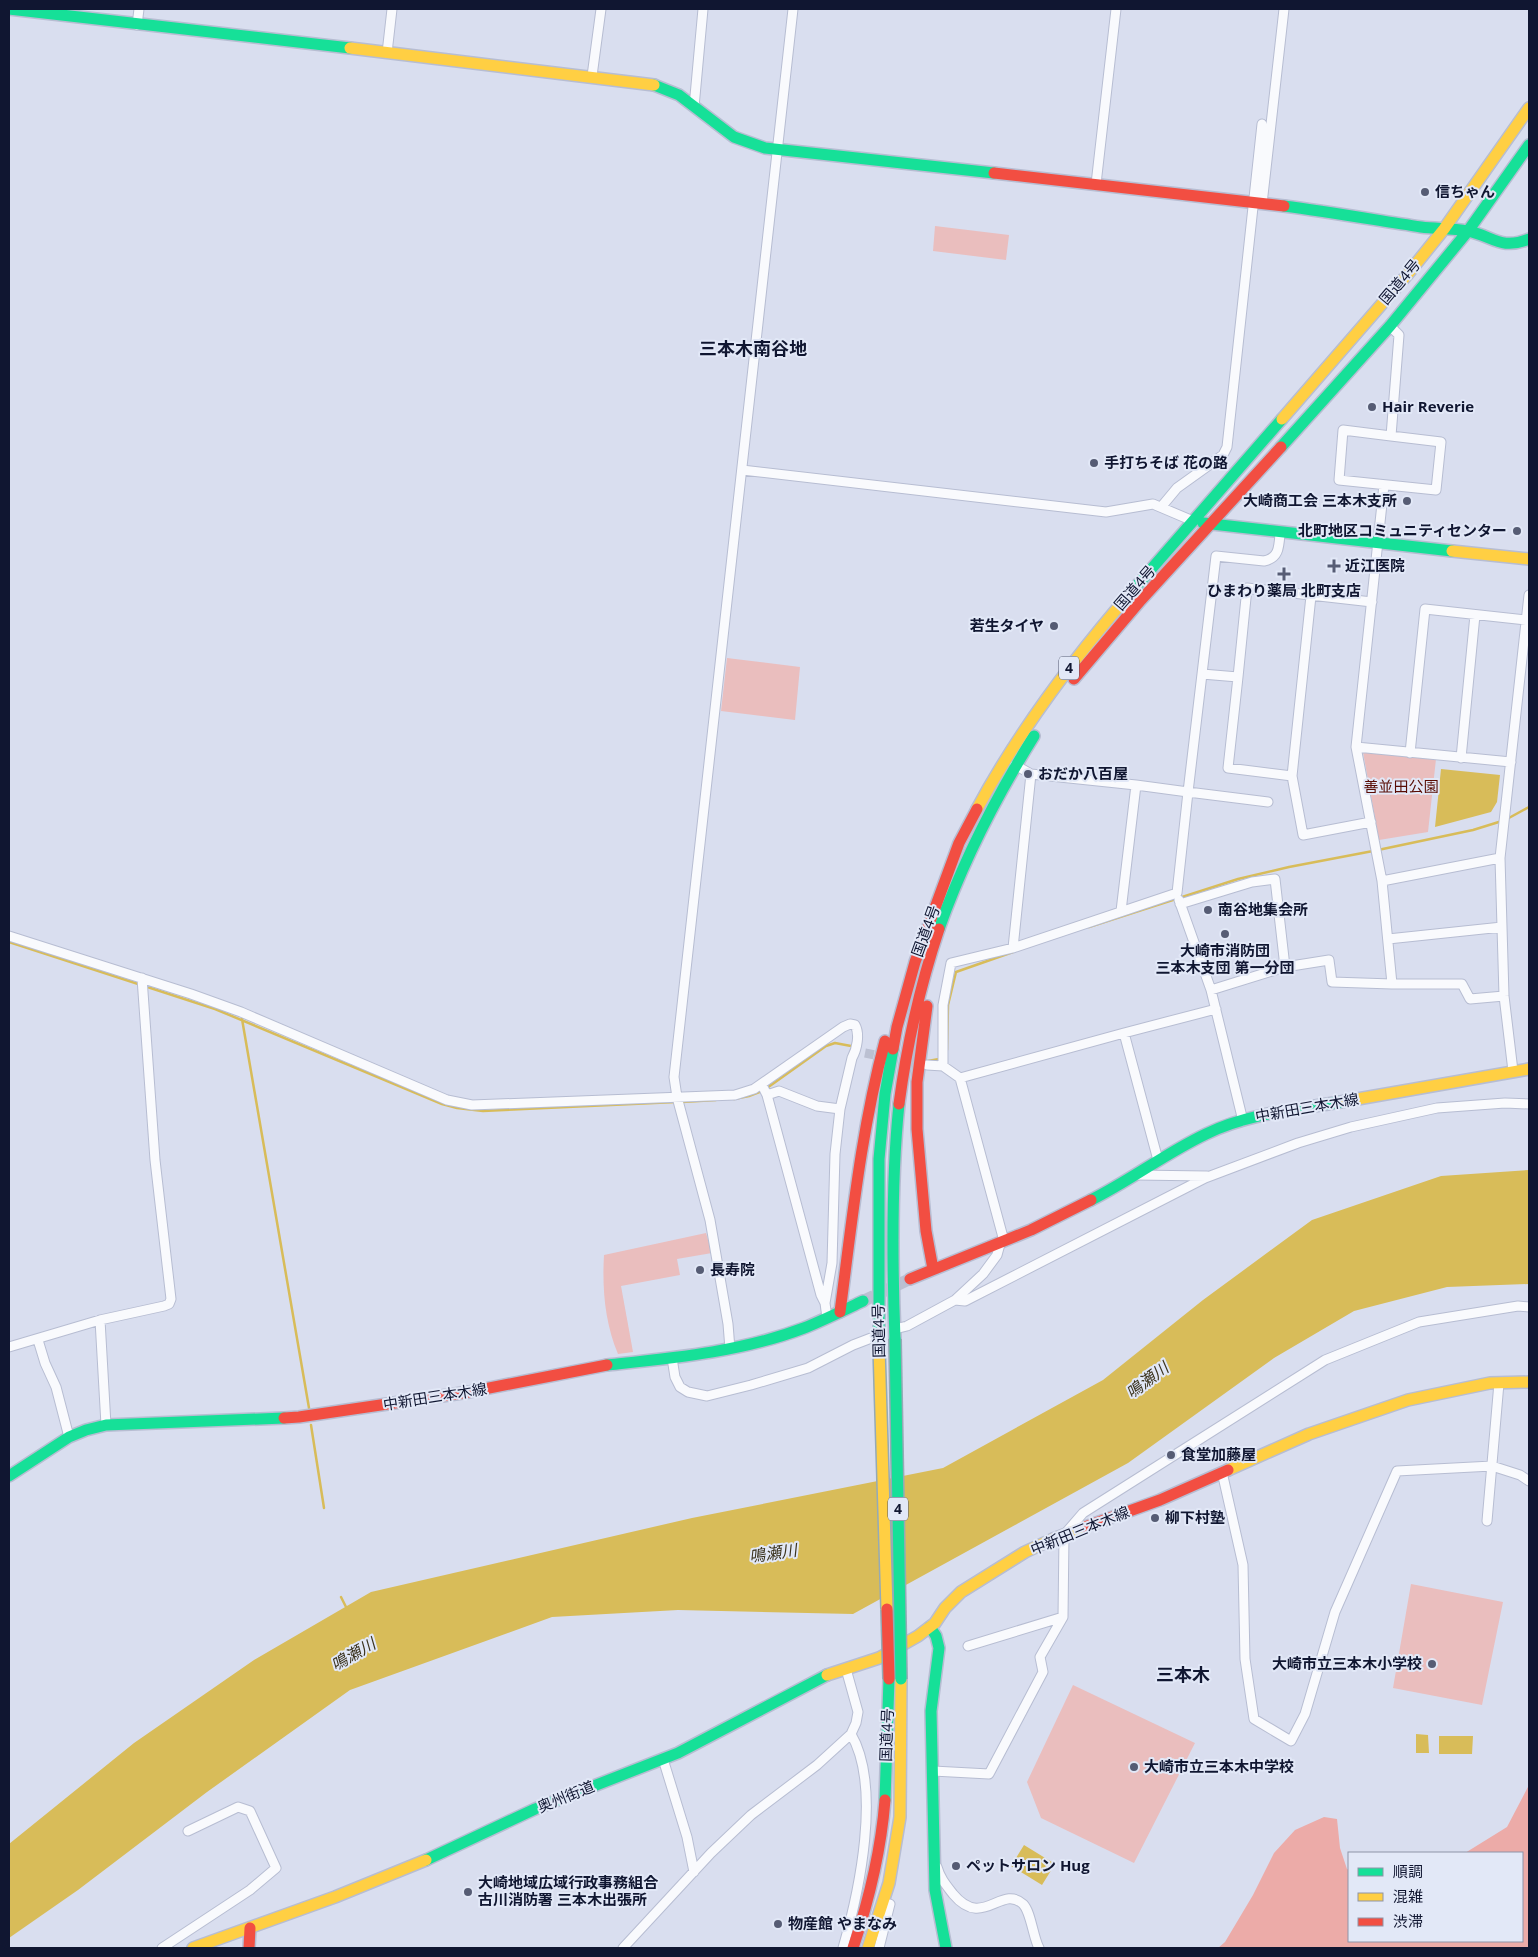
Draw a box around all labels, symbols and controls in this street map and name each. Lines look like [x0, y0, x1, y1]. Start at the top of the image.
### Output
place label: 信ちゃん [1435, 181, 1495, 201]
marker: 信ちゃん [1419, 186, 1431, 198]
street label: 国道4号 [1374, 254, 1424, 308]
district label: 三本木南谷地 [699, 336, 807, 360]
place label: Hair Reverie [1382, 396, 1474, 416]
marker: Hair Reverie [1366, 401, 1378, 413]
place label: 手打ちそば 花の路 [1104, 452, 1228, 472]
marker: 手打ちそば 花の路 [1088, 457, 1100, 469]
place label: 大崎商工会 三本木支所 [1243, 490, 1397, 510]
marker: 大崎商工会 三本木支所 [1401, 495, 1413, 507]
place label: 北町地区コミュニティセンター [1298, 520, 1507, 540]
marker: 北町地区コミュニティセンター [1511, 525, 1523, 537]
place label: 近江医院 [1345, 555, 1405, 575]
marker: 近江医院 [1327, 559, 1341, 573]
street label: 国道4号 [1109, 561, 1159, 614]
marker: ひまわり薬局 北町支店 [1278, 568, 1290, 580]
place label: ひまわり薬局 北町支店 [1207, 580, 1361, 600]
place label: 若生タイヤ [969, 615, 1044, 635]
marker: 若生タイヤ [1048, 620, 1060, 632]
road number: 4 [1059, 656, 1079, 680]
place label: おだか八百屋 [1038, 763, 1128, 783]
marker: おだか八百屋 [1022, 768, 1034, 780]
park label: 善並田公園 [1363, 776, 1439, 796]
place label: 南谷地集会所 [1218, 899, 1308, 919]
street label: 国道4号 [907, 902, 944, 959]
marker: 南谷地集会所 [1202, 904, 1214, 916]
marker: 大崎市消防団 三本木支団 第一分団 [1219, 928, 1231, 940]
place label: 大崎市消防団 三本木支団 第一分団 [1156, 940, 1294, 977]
street label: 中新田三本木線 [1253, 1088, 1360, 1126]
place label: 長寿院 [710, 1259, 755, 1279]
marker: 長寿院 [694, 1264, 706, 1276]
street label: 国道4号 [868, 1304, 888, 1358]
water label: 鳴瀬川 [1121, 1356, 1174, 1403]
street label: 中新田三本木線 [381, 1378, 488, 1414]
place label: 食堂加藤屋 [1181, 1444, 1256, 1464]
marker: 食堂加藤屋 [1165, 1449, 1177, 1461]
road number: 4 [888, 1498, 908, 1520]
street label: 中新田三本木線 [1027, 1501, 1132, 1559]
place label: 柳下村塾 [1165, 1507, 1225, 1527]
marker: 柳下村塾 [1149, 1512, 1161, 1524]
water label: 鳴瀬川 [748, 1538, 800, 1567]
water label: 鳴瀬川 [327, 1631, 381, 1676]
place label: 大崎市立三本木小学校 [1272, 1653, 1422, 1673]
marker: 大崎市立三本木小学校 [1426, 1658, 1438, 1670]
district label: 三本木 [1156, 1662, 1210, 1686]
street label: 国道4号 [875, 1708, 897, 1762]
place label: 大崎市立三本木中学校 [1144, 1756, 1294, 1776]
marker: 大崎市立三本木中学校 [1128, 1761, 1140, 1773]
street label: 奥州街道 [534, 1776, 597, 1817]
legend [1348, 1852, 1523, 1942]
place label: ペットサロン Hug [966, 1855, 1090, 1875]
marker: ペットサロン Hug [950, 1860, 962, 1872]
text: 順調 [1393, 1861, 1423, 1881]
place label: 大崎地域広域行政事務組合 古川消防署 三本木出張所 [478, 1872, 659, 1909]
marker: 大崎地域広域行政事務組合 古川消防署 三本木出張所 [462, 1886, 474, 1898]
text: 混雑 [1393, 1886, 1423, 1906]
text: 渋滞 [1393, 1911, 1423, 1931]
place label: 物産館 やまなみ [788, 1913, 897, 1933]
marker: 物産館 やまなみ [772, 1918, 784, 1930]

